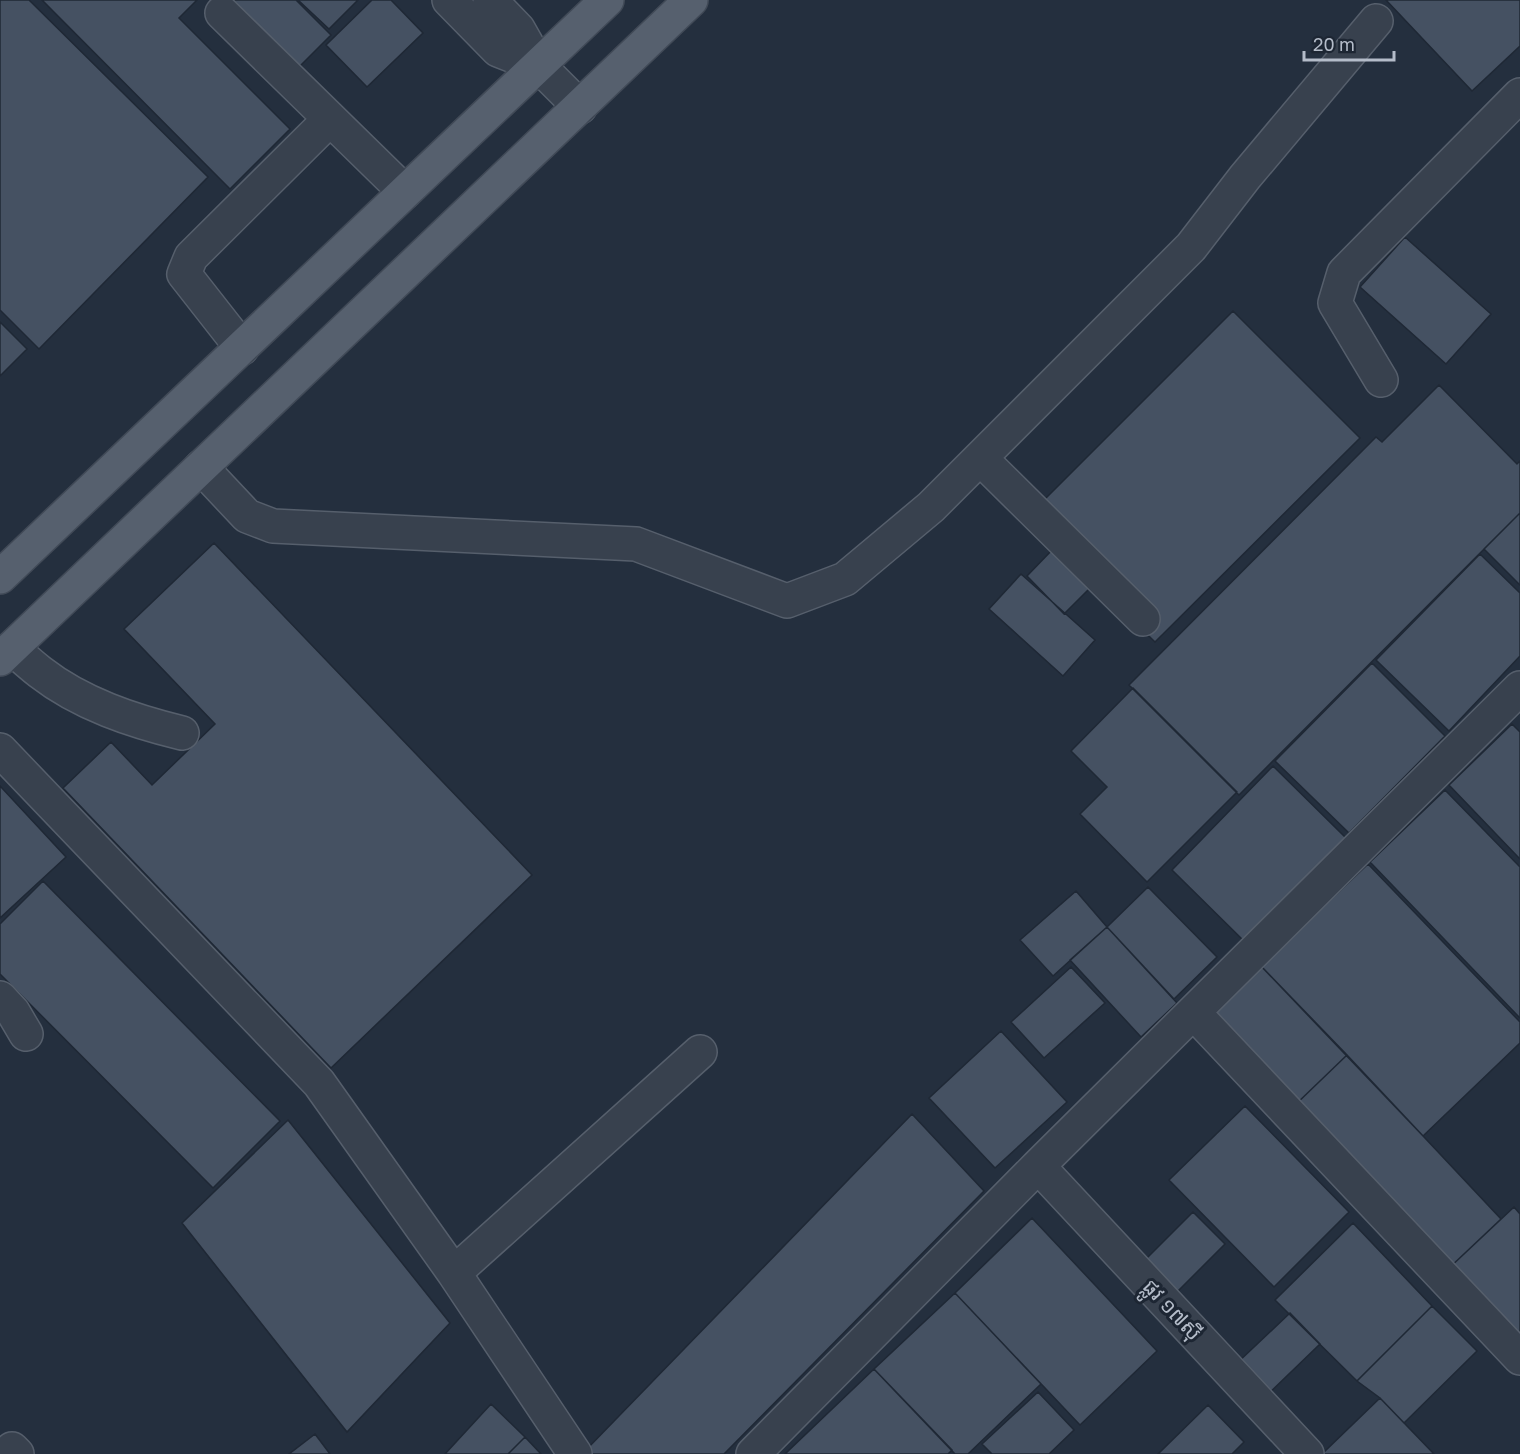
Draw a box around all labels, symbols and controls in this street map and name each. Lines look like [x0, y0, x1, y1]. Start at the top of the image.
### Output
scale bar [1304, 24, 1394, 62]
text: 20 m [1313, 33, 1355, 55]
street label: ផ្លូវ ១៧ស៊ី [1132, 1273, 1208, 1350]

